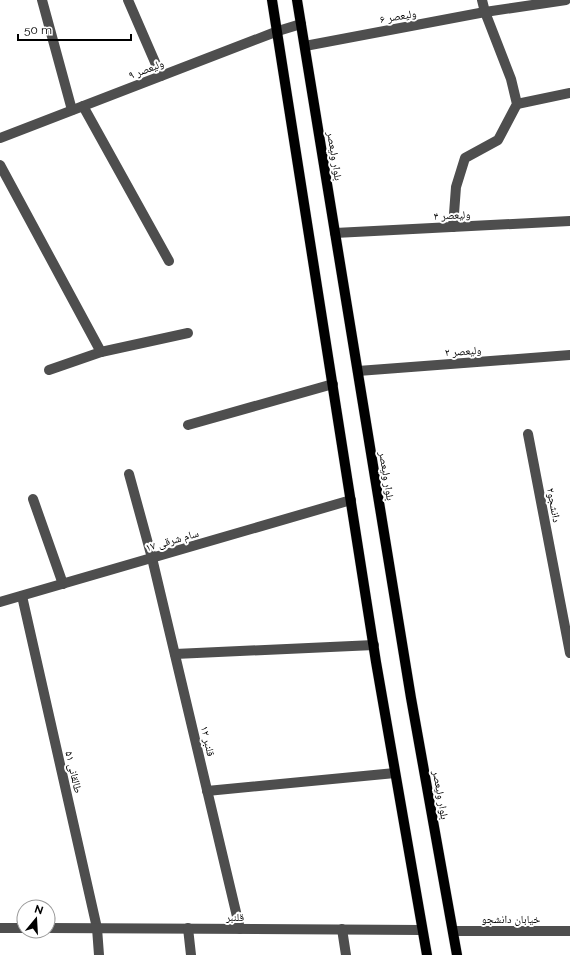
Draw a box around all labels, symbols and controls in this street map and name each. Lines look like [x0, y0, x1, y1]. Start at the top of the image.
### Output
street label: ولیعصر ۶ [379, 7, 417, 26]
scale bar [18, 16, 131, 42]
text: 50 m [24, 23, 52, 37]
street label: ولیعصر ۹ [127, 57, 166, 82]
street label: بلوار ولیعصر [324, 130, 345, 182]
street label: ولیعصر ۴ [433, 208, 471, 223]
street label: ولیعصر ۲ [444, 344, 482, 359]
street label: بلوار ولیعصر [376, 450, 397, 502]
street label: دانشجو۲ [544, 487, 563, 524]
street label: سام شرقی ۱۷ [144, 527, 200, 554]
street label: قلنبر ۱۲ [198, 725, 217, 758]
street label: طالقانی ۵۱ [62, 750, 85, 794]
street label: بلوار ولیعصر [430, 769, 451, 821]
north arrow [16, 899, 56, 939]
text: N [33, 902, 45, 917]
street label: قلنبر [225, 911, 244, 924]
street label: خیابان دانشجو [482, 913, 540, 926]

